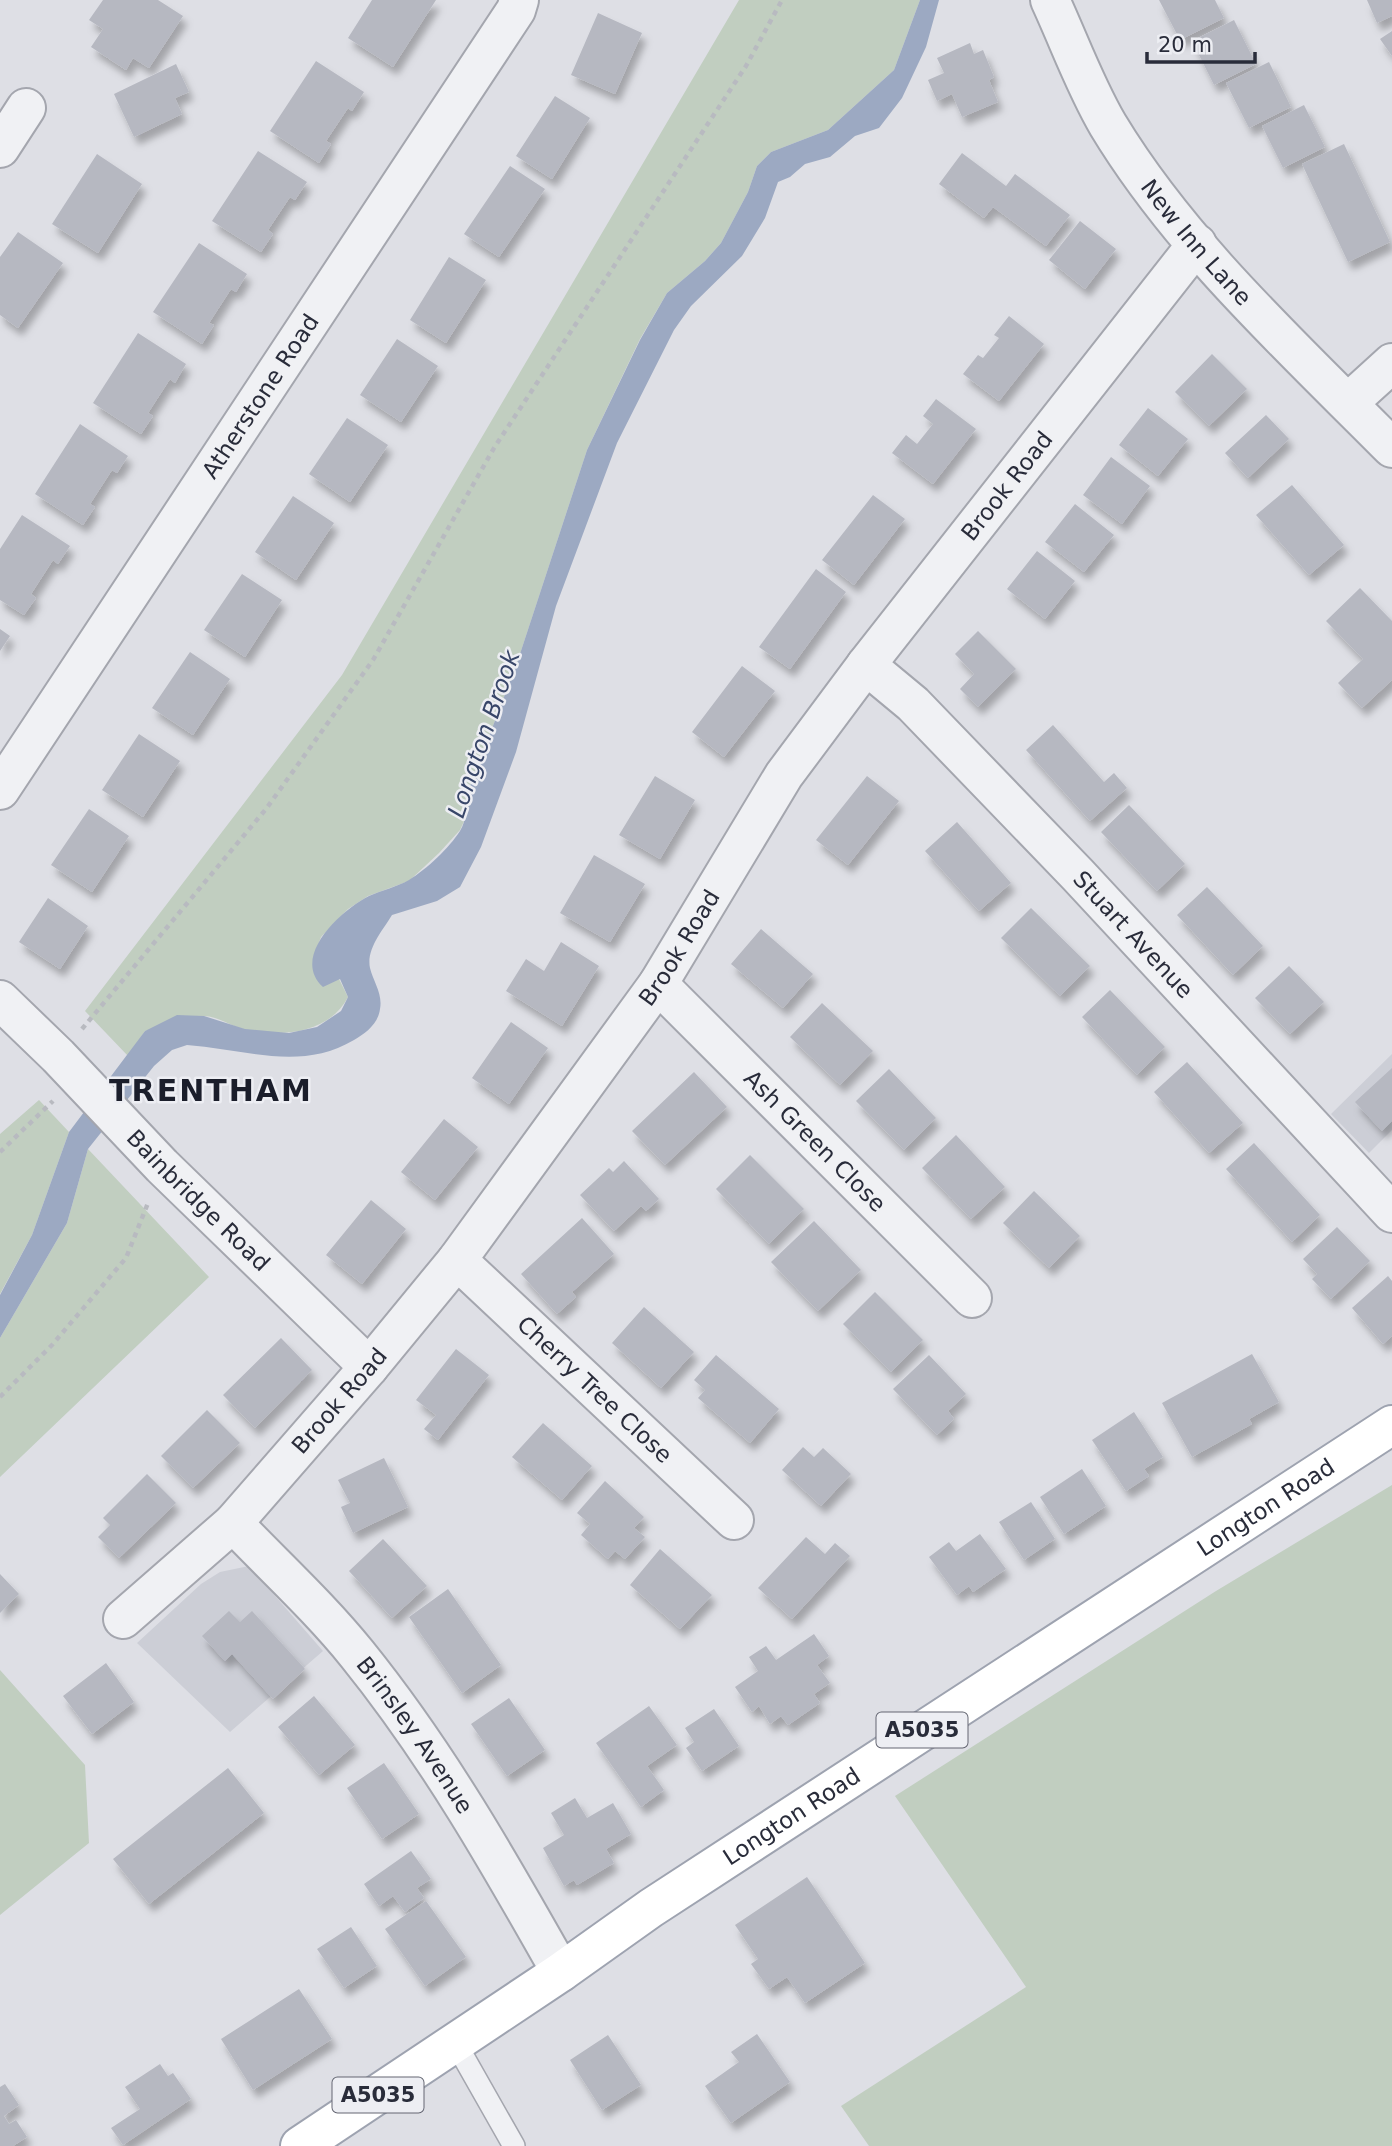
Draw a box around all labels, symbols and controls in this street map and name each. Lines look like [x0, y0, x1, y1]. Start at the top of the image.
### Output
scale bar [1147, 21, 1256, 65]
text: 20 m [1158, 33, 1212, 57]
street label: New Inn Lane [1136, 174, 1257, 311]
street label: Atherstone Road [197, 309, 324, 483]
street label: Brook Road [956, 426, 1058, 546]
water label: Longton Brook [442, 646, 526, 821]
street label: Stuart Avenue [1068, 866, 1199, 1003]
street label: Brook Road [634, 885, 725, 1011]
street label: Ash Green Close [739, 1065, 891, 1217]
district label: TRENTHAM [109, 1073, 313, 1108]
street label: Bainbridge Road [122, 1124, 275, 1276]
street label: Cherry Tree Close [512, 1311, 677, 1468]
street label: Brook Road [287, 1343, 392, 1459]
street label: Longton Road [1192, 1453, 1339, 1561]
street label: Brinsley Avenue [351, 1651, 478, 1818]
road number: A5035 [876, 1712, 968, 1748]
street label: Longton Road [718, 1762, 865, 1870]
road number: A5035 [332, 2078, 424, 2112]

